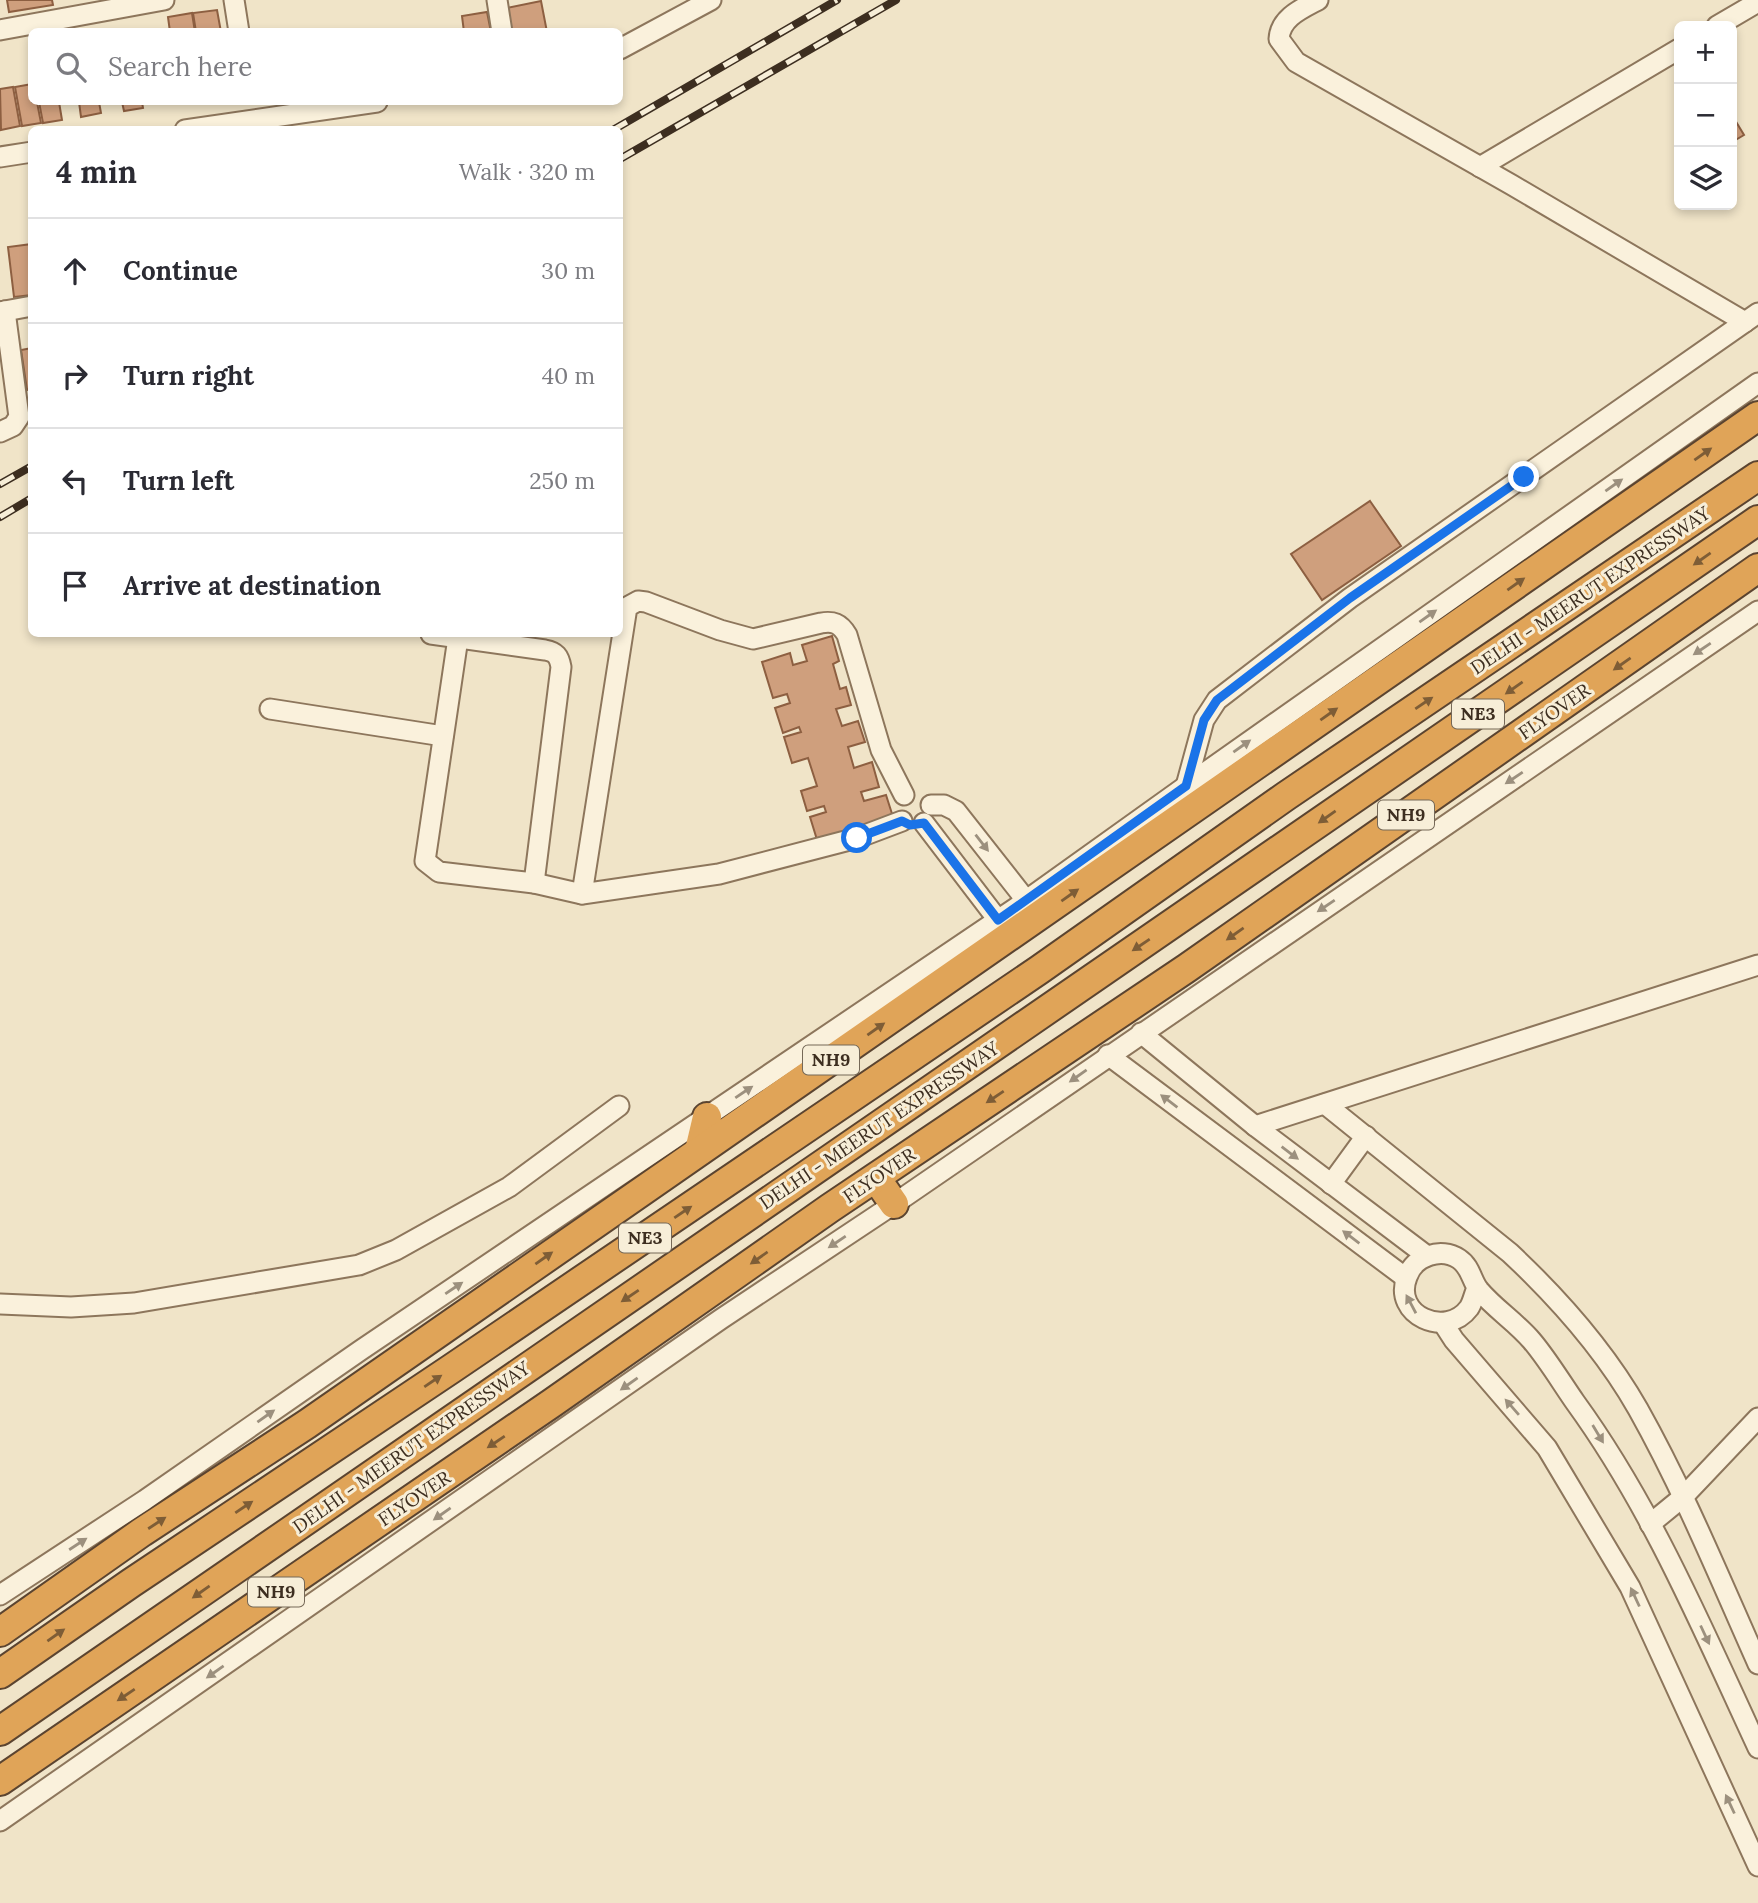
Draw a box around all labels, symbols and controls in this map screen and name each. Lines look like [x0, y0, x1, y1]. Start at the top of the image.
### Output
map controls [1674, 21, 1737, 210]
button: + [1674, 21, 1737, 84]
search box [28, 28, 623, 105]
icon: search [52, 48, 90, 86]
text: Search here [108, 50, 252, 83]
button: − [1674, 84, 1737, 147]
button: layers [1674, 147, 1737, 210]
text: 4 min [56, 153, 137, 191]
text: Walk · 320 m [459, 157, 595, 186]
icon: ahead [56, 252, 94, 290]
text: Continue [123, 254, 238, 287]
text: 30 m [541, 256, 595, 285]
icon: right [56, 357, 94, 395]
text: Turn right [123, 359, 254, 392]
text: 40 m [542, 361, 595, 390]
one-way arrow [1693, 448, 1713, 461]
route end [1508, 461, 1539, 492]
icon: left [56, 462, 94, 500]
text: Turn left [123, 464, 234, 497]
text: 250 m [529, 466, 595, 495]
one-way arrow [1605, 478, 1623, 492]
street label: DELHI - MEERUT EXPRESSWAY [1466, 500, 1715, 679]
one-way arrow [1693, 552, 1711, 566]
icon: arrive [56, 567, 94, 605]
text: Arrive at destination [123, 569, 381, 602]
one-way arrow [1507, 577, 1525, 591]
one-way arrow [1419, 609, 1437, 623]
one-way arrow [1692, 643, 1712, 656]
one-way arrow [1613, 657, 1631, 671]
street label: FLYOVER [1513, 677, 1595, 745]
one-way arrow [1505, 681, 1523, 695]
one-way arrow [1415, 696, 1433, 710]
road number: NE3 [1452, 700, 1504, 728]
one-way arrow [1320, 707, 1338, 721]
one-way arrow [1233, 739, 1251, 753]
one-way arrow [1505, 771, 1523, 785]
road number: NH9 [1378, 800, 1434, 830]
one-way arrow [1318, 810, 1336, 824]
route start [841, 822, 872, 853]
one-way arrow [974, 834, 989, 852]
one-way arrow [1061, 888, 1079, 902]
one-way arrow [1317, 899, 1335, 913]
one-way arrow [1226, 927, 1244, 941]
one-way arrow [1132, 938, 1150, 952]
one-way arrow [867, 1022, 885, 1036]
street label: DELHI - MEERUT EXPRESSWAY [755, 1035, 1004, 1214]
road number: NH9 [803, 1045, 859, 1074]
one-way arrow [1069, 1069, 1087, 1083]
one-way arrow [734, 1085, 753, 1098]
one-way arrow [986, 1090, 1004, 1104]
one-way arrow [1160, 1095, 1178, 1109]
street label: FLYOVER [838, 1142, 920, 1208]
one-way arrow [1280, 1145, 1298, 1160]
one-way arrow [673, 1206, 692, 1219]
road number: NE3 [619, 1224, 671, 1252]
one-way arrow [1342, 1230, 1361, 1244]
one-way arrow [828, 1235, 846, 1249]
one-way arrow [535, 1251, 553, 1265]
one-way arrow [750, 1251, 768, 1265]
one-way arrow [444, 1281, 463, 1294]
one-way arrow [621, 1289, 639, 1303]
one-way arrow [1405, 1294, 1417, 1314]
street label: DELHI - MEERUT EXPRESSWAY [288, 1355, 535, 1538]
one-way arrow [424, 1375, 443, 1388]
one-way arrow [620, 1377, 638, 1391]
one-way arrow [1504, 1398, 1520, 1416]
one-way arrow [257, 1409, 275, 1423]
one-way arrow [1591, 1425, 1604, 1444]
one-way arrow [487, 1435, 505, 1449]
street label: FLYOVER [373, 1465, 455, 1531]
one-way arrow [235, 1500, 253, 1514]
one-way arrow [433, 1507, 451, 1521]
one-way arrow [147, 1516, 166, 1529]
one-way arrow [68, 1537, 87, 1550]
road number: NH9 [248, 1577, 304, 1606]
one-way arrow [192, 1585, 210, 1599]
one-way arrow [1629, 1587, 1640, 1608]
one-way arrow [1699, 1625, 1711, 1645]
one-way arrow [47, 1628, 65, 1642]
one-way arrow [206, 1665, 224, 1679]
one-way arrow [117, 1688, 135, 1702]
one-way arrow [1724, 1794, 1735, 1815]

